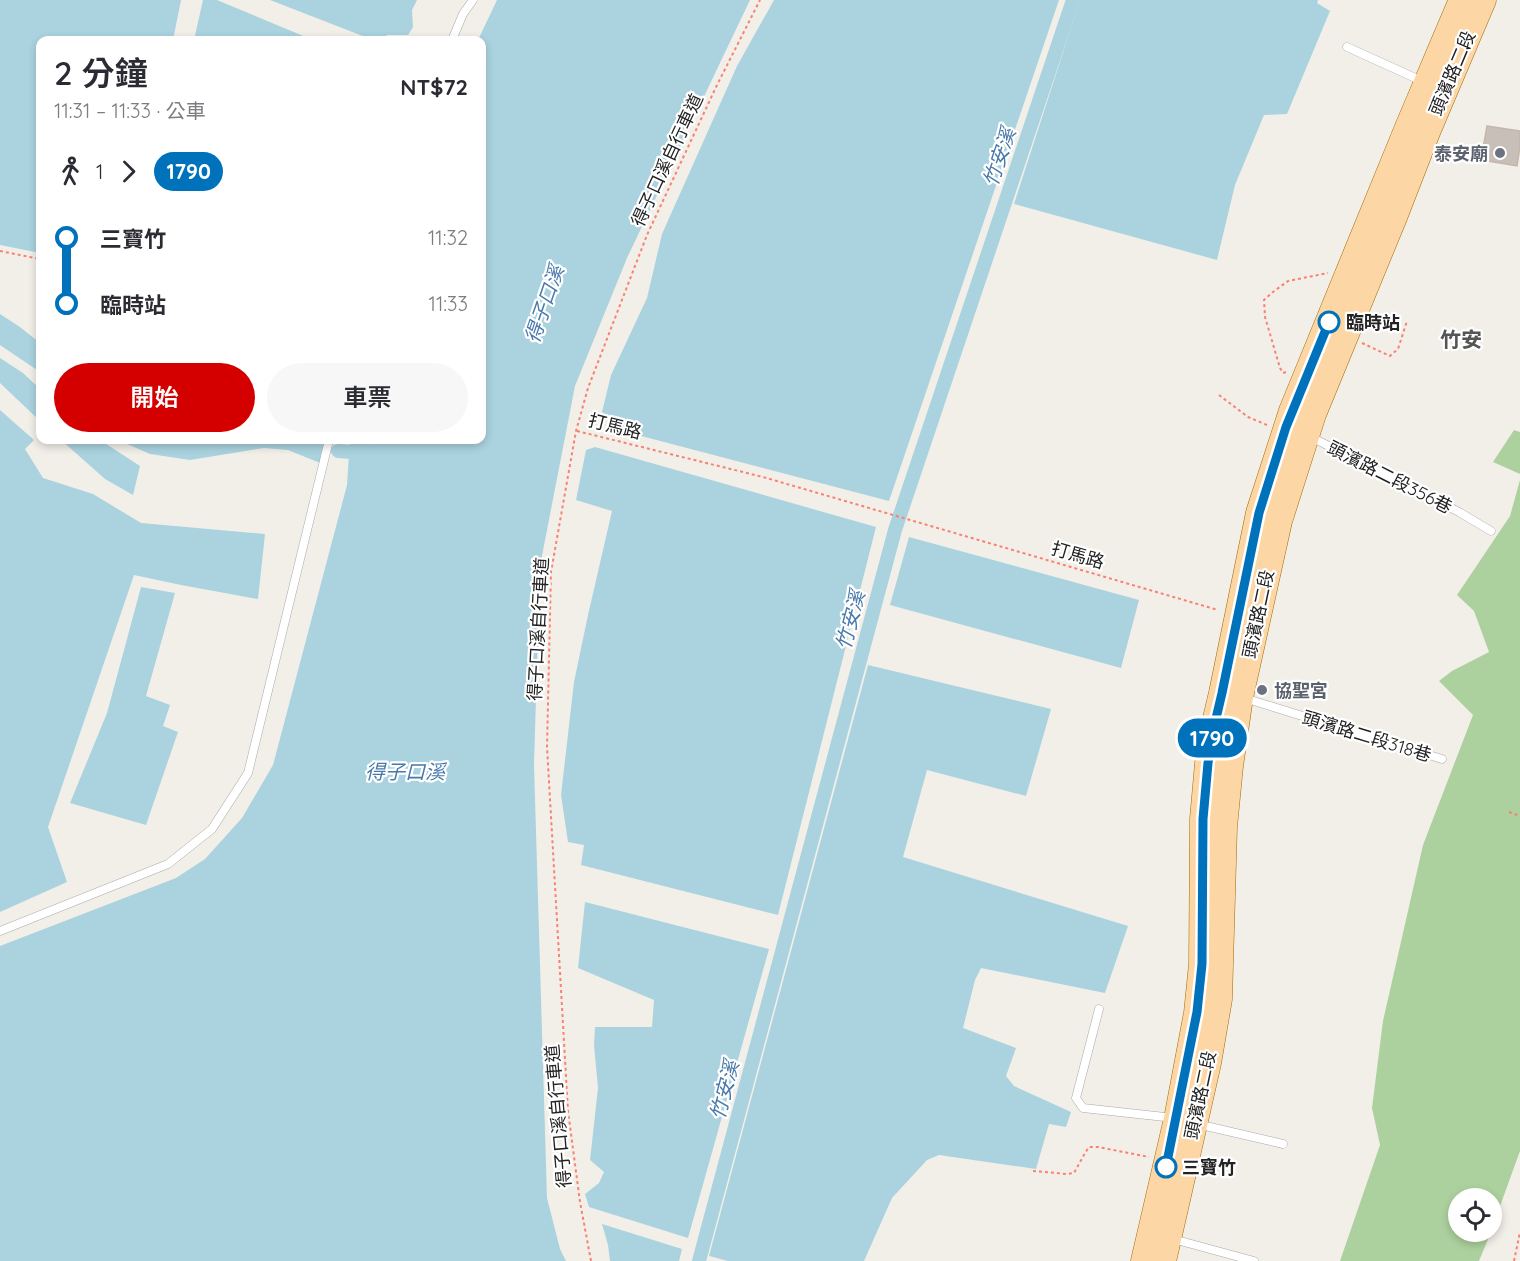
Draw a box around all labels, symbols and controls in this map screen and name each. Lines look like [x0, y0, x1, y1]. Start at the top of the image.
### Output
street label: 頭濱路二段 [1424, 27, 1480, 119]
text: 2 分鐘 [54, 52, 148, 93]
text: NT$72 [400, 73, 468, 101]
street label: 得子口溪自行車道 [626, 90, 708, 230]
text: 11:31 – 11:33 · 公車 [54, 98, 206, 123]
water label: 竹安溪 [977, 122, 1022, 189]
place label: 泰安廟 [1434, 142, 1488, 165]
marker: 泰安廟 [1493, 146, 1507, 160]
icon: walk [54, 155, 87, 188]
icon: forward [112, 155, 145, 188]
text: 1790 [166, 158, 211, 184]
text: 1 [96, 159, 103, 184]
text: 三寶竹 [100, 225, 166, 253]
text: 11:32 [428, 225, 468, 250]
water label: 得子口溪 [519, 259, 570, 346]
text: 臨時站 [100, 291, 166, 319]
text: 11:33 [429, 291, 468, 316]
marker: 臨時站 [1318, 311, 1340, 333]
place label: 臨時站 [1346, 311, 1400, 334]
district label: 竹安 [1440, 326, 1482, 352]
button: 開始 [54, 363, 255, 432]
button: 車票 [267, 363, 468, 432]
street label: 打馬路 [586, 408, 644, 444]
street label: 頭濱路二段356巷 [1324, 436, 1456, 518]
street label: 打馬路 [1049, 537, 1107, 573]
street label: 得子口溪自行車道 [523, 556, 553, 702]
street label: 頭濱路二段 [1237, 568, 1279, 660]
water label: 竹安溪 [830, 585, 871, 652]
place label: 協聖宮 [1274, 679, 1328, 702]
marker: 協聖宮 [1255, 683, 1269, 697]
street label: 頭濱路二段318巷 [1300, 705, 1434, 767]
line badge: 1790 [1170, 718, 1254, 758]
text: 1790 [1190, 725, 1234, 751]
water label: 得子口溪 [365, 759, 448, 784]
street label: 得子口溪自行車道 [540, 1043, 576, 1189]
street label: 頭濱路二段 [1179, 1049, 1221, 1141]
water label: 竹安溪 [704, 1055, 745, 1122]
marker: 三寶竹 [1155, 1156, 1177, 1178]
place label: 三寶竹 [1182, 1156, 1236, 1179]
map controls [1448, 1188, 1502, 1242]
button: locate [1448, 1188, 1502, 1242]

